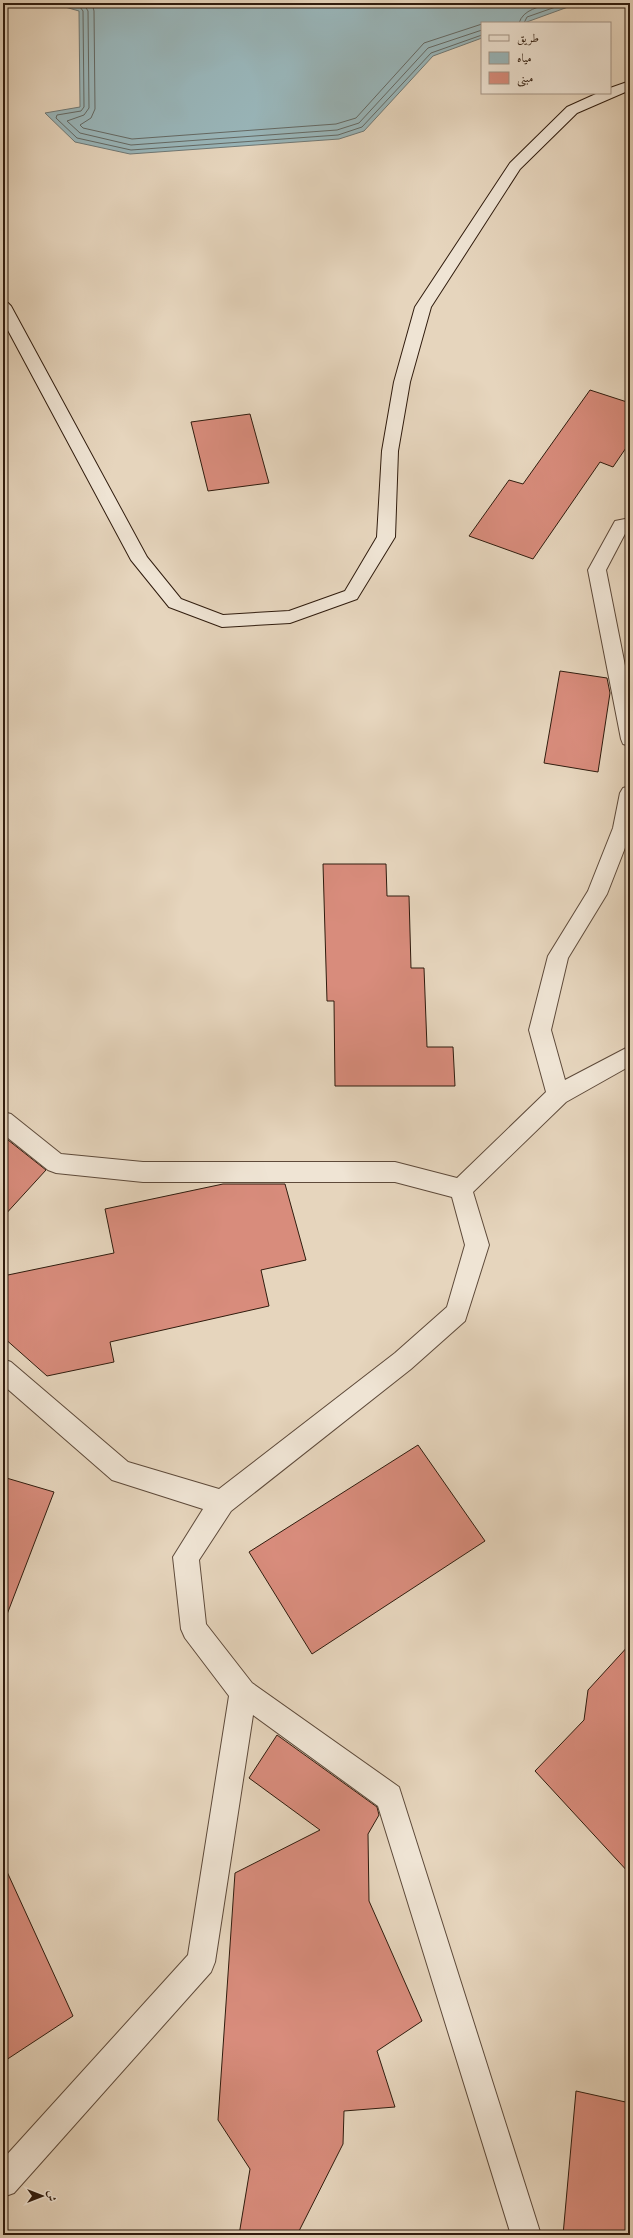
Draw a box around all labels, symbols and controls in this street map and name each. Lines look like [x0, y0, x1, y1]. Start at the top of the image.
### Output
legend [481, 22, 611, 94]
text: طريق [517, 33, 539, 46]
text: مياه [517, 53, 532, 65]
text: مبنى [517, 73, 533, 87]
north arrow [22, 2176, 62, 2216]
text: ش [45, 2191, 56, 2202]

